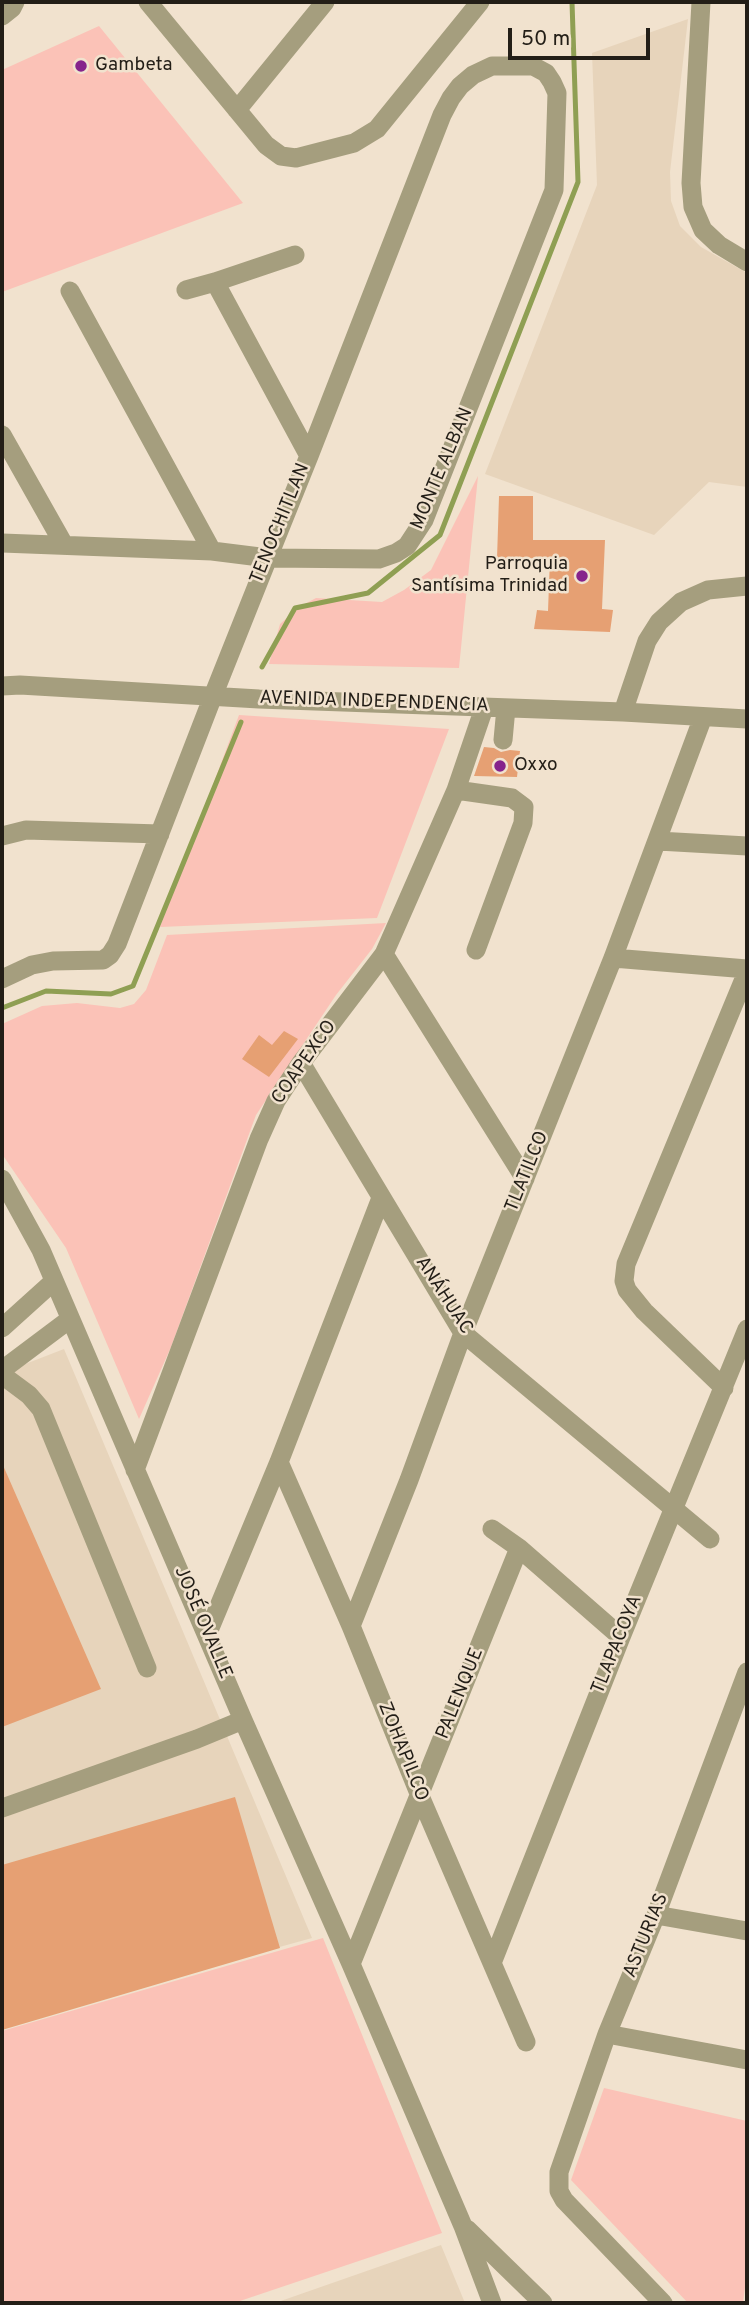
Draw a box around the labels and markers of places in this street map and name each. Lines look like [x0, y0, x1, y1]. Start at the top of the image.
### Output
place label: Gambeta [95, 55, 172, 77]
marker: Gambeta [73, 58, 89, 74]
place label: Parroquia Santísima Trinidad [411, 554, 568, 598]
marker: Parroquia Santísima Trinidad [574, 568, 590, 584]
place label: Oxxo [514, 755, 558, 777]
marker: Oxxo [492, 758, 508, 774]

